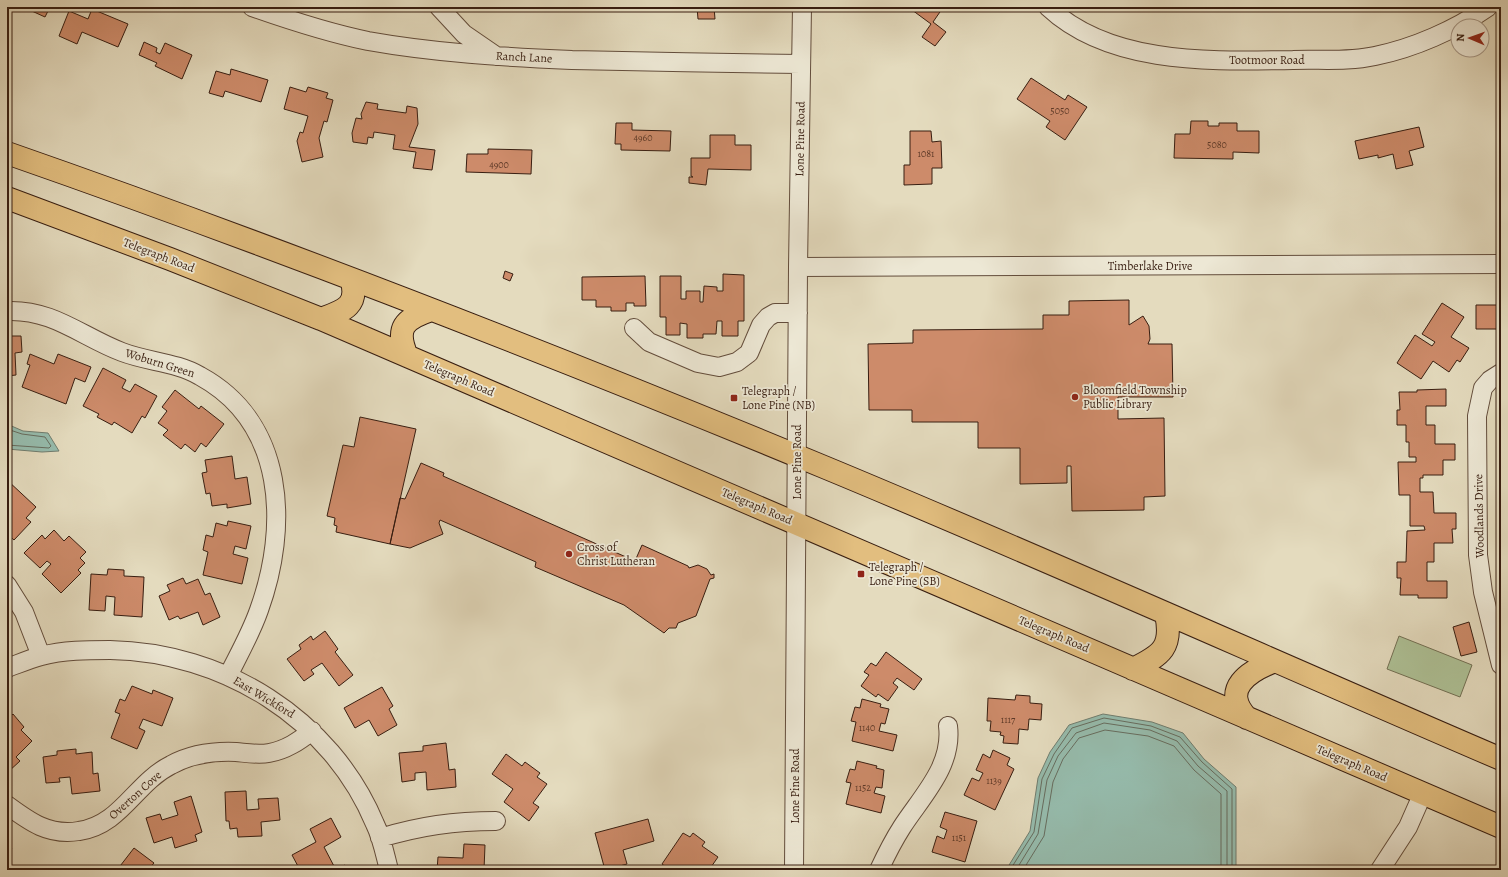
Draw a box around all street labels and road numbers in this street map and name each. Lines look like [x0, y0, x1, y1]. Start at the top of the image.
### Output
street label: Ranch Lane [495, 48, 553, 66]
street label: Tootmoor Road [1229, 52, 1305, 68]
street label: Lone Pine Road [791, 101, 809, 177]
street label: Telegraph Road [121, 234, 198, 276]
street label: Timberlake Drive [1108, 258, 1192, 274]
street label: Woburn Green [122, 345, 197, 381]
street label: Telegraph Road [421, 356, 497, 400]
street label: Lone Pine Road [789, 424, 805, 500]
street label: Woodlands Drive [1470, 474, 1488, 559]
street label: Telegraph Road [719, 484, 795, 528]
street label: Telegraph Road [1016, 612, 1092, 656]
street label: East Wickford [230, 672, 298, 722]
street label: Telegraph Road [1314, 741, 1390, 785]
street label: Lone Pine Road [787, 748, 803, 824]
street label: Overton Cove [105, 767, 165, 823]

